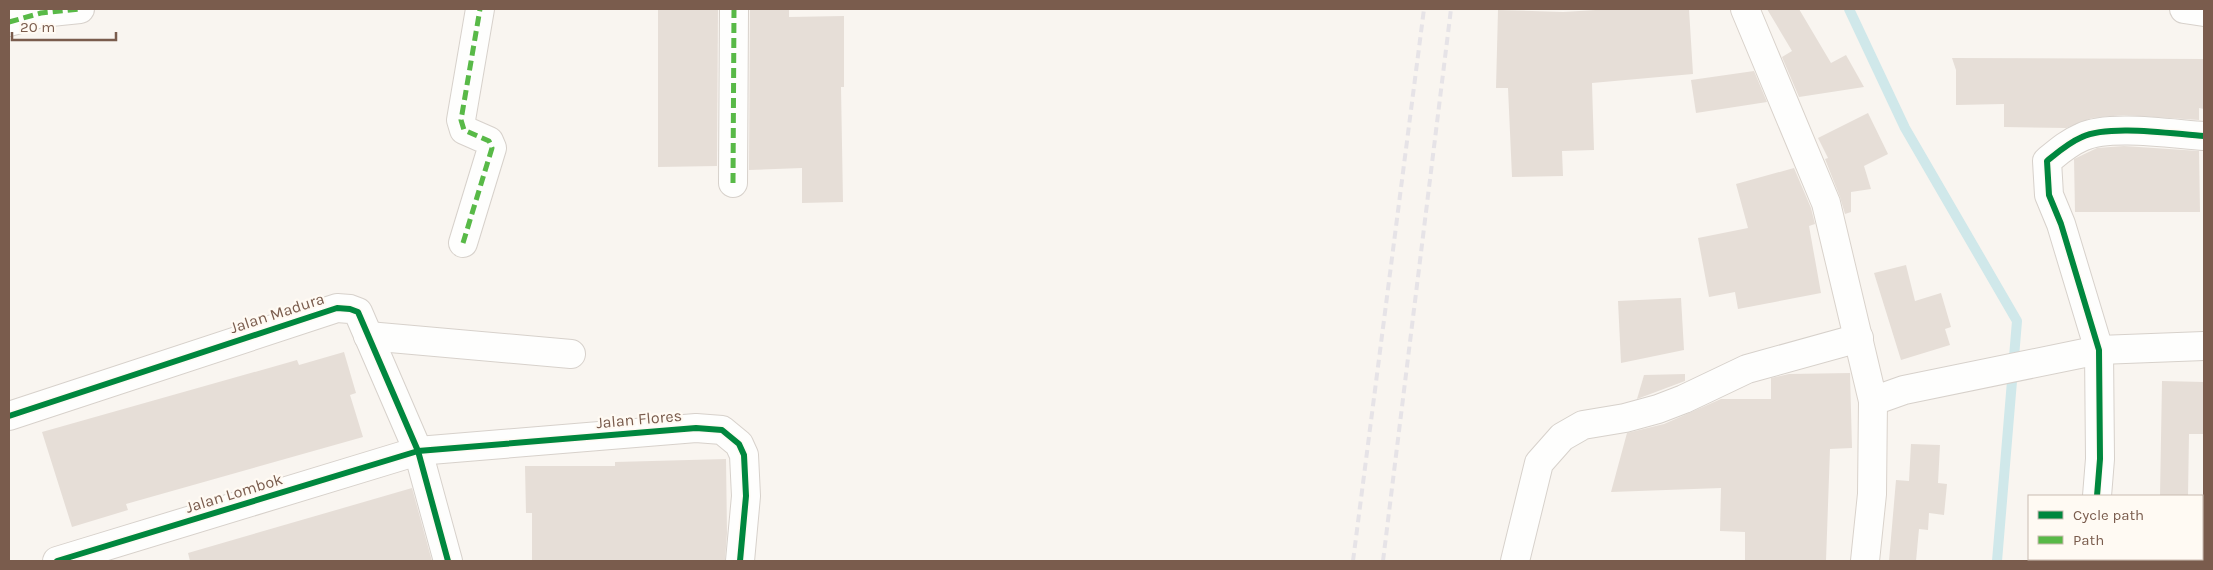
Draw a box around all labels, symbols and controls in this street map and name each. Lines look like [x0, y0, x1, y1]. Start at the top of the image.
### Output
scale bar [12, 10, 116, 42]
text: 20 m [20, 18, 55, 36]
street label: Jalan Madura [227, 289, 327, 337]
street label: Jalan Flores [595, 406, 683, 432]
street label: Jalan Lombok [183, 469, 285, 517]
legend [2028, 495, 2203, 560]
text: Cycle path [2073, 506, 2144, 524]
text: Path [2073, 531, 2104, 549]

